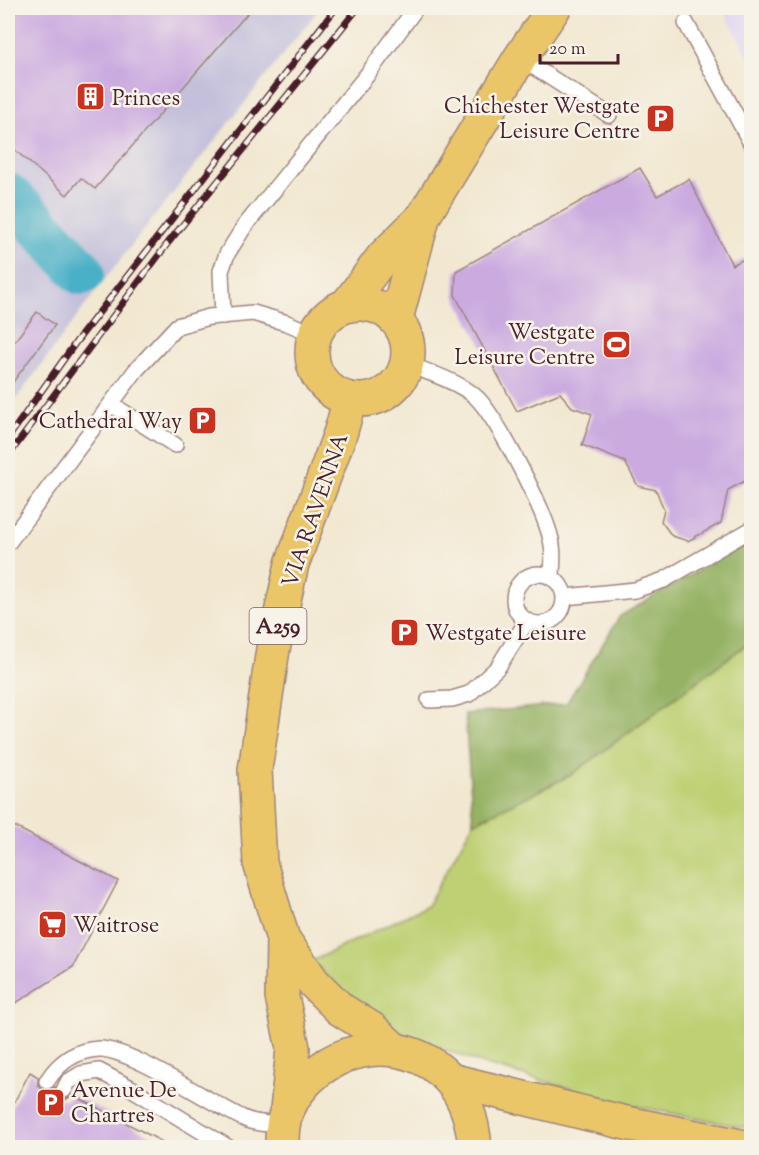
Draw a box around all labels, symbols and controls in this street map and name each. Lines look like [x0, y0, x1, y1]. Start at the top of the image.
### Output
scale bar [540, 27, 618, 65]
text: 20 m [549, 37, 586, 63]
building icon: Princes [75, 81, 107, 113]
place label: Princes [112, 84, 180, 116]
place label: Chichester Westgate Leisure Centre [444, 92, 640, 149]
parking icon: Chichester Westgate Leisure Centre [645, 102, 677, 134]
place label: Westgate Leisure Centre [455, 318, 595, 375]
sports icon: Westgate Leisure Centre [600, 328, 632, 360]
parking icon: Cathedral Way [187, 404, 219, 436]
place label: Cathedral Way [39, 407, 182, 439]
street label: VIA RAVENNA [275, 429, 358, 593]
road number: A259 [250, 608, 306, 644]
parking icon: Westgate Leisure [388, 616, 420, 648]
place label: Westgate Leisure [425, 619, 586, 651]
supermarket icon: Waitrose [36, 908, 68, 940]
place label: Waitrose [73, 911, 159, 943]
place label: Avenue De Chartres [71, 1076, 177, 1133]
parking icon: Avenue De Chartres [34, 1086, 66, 1118]

